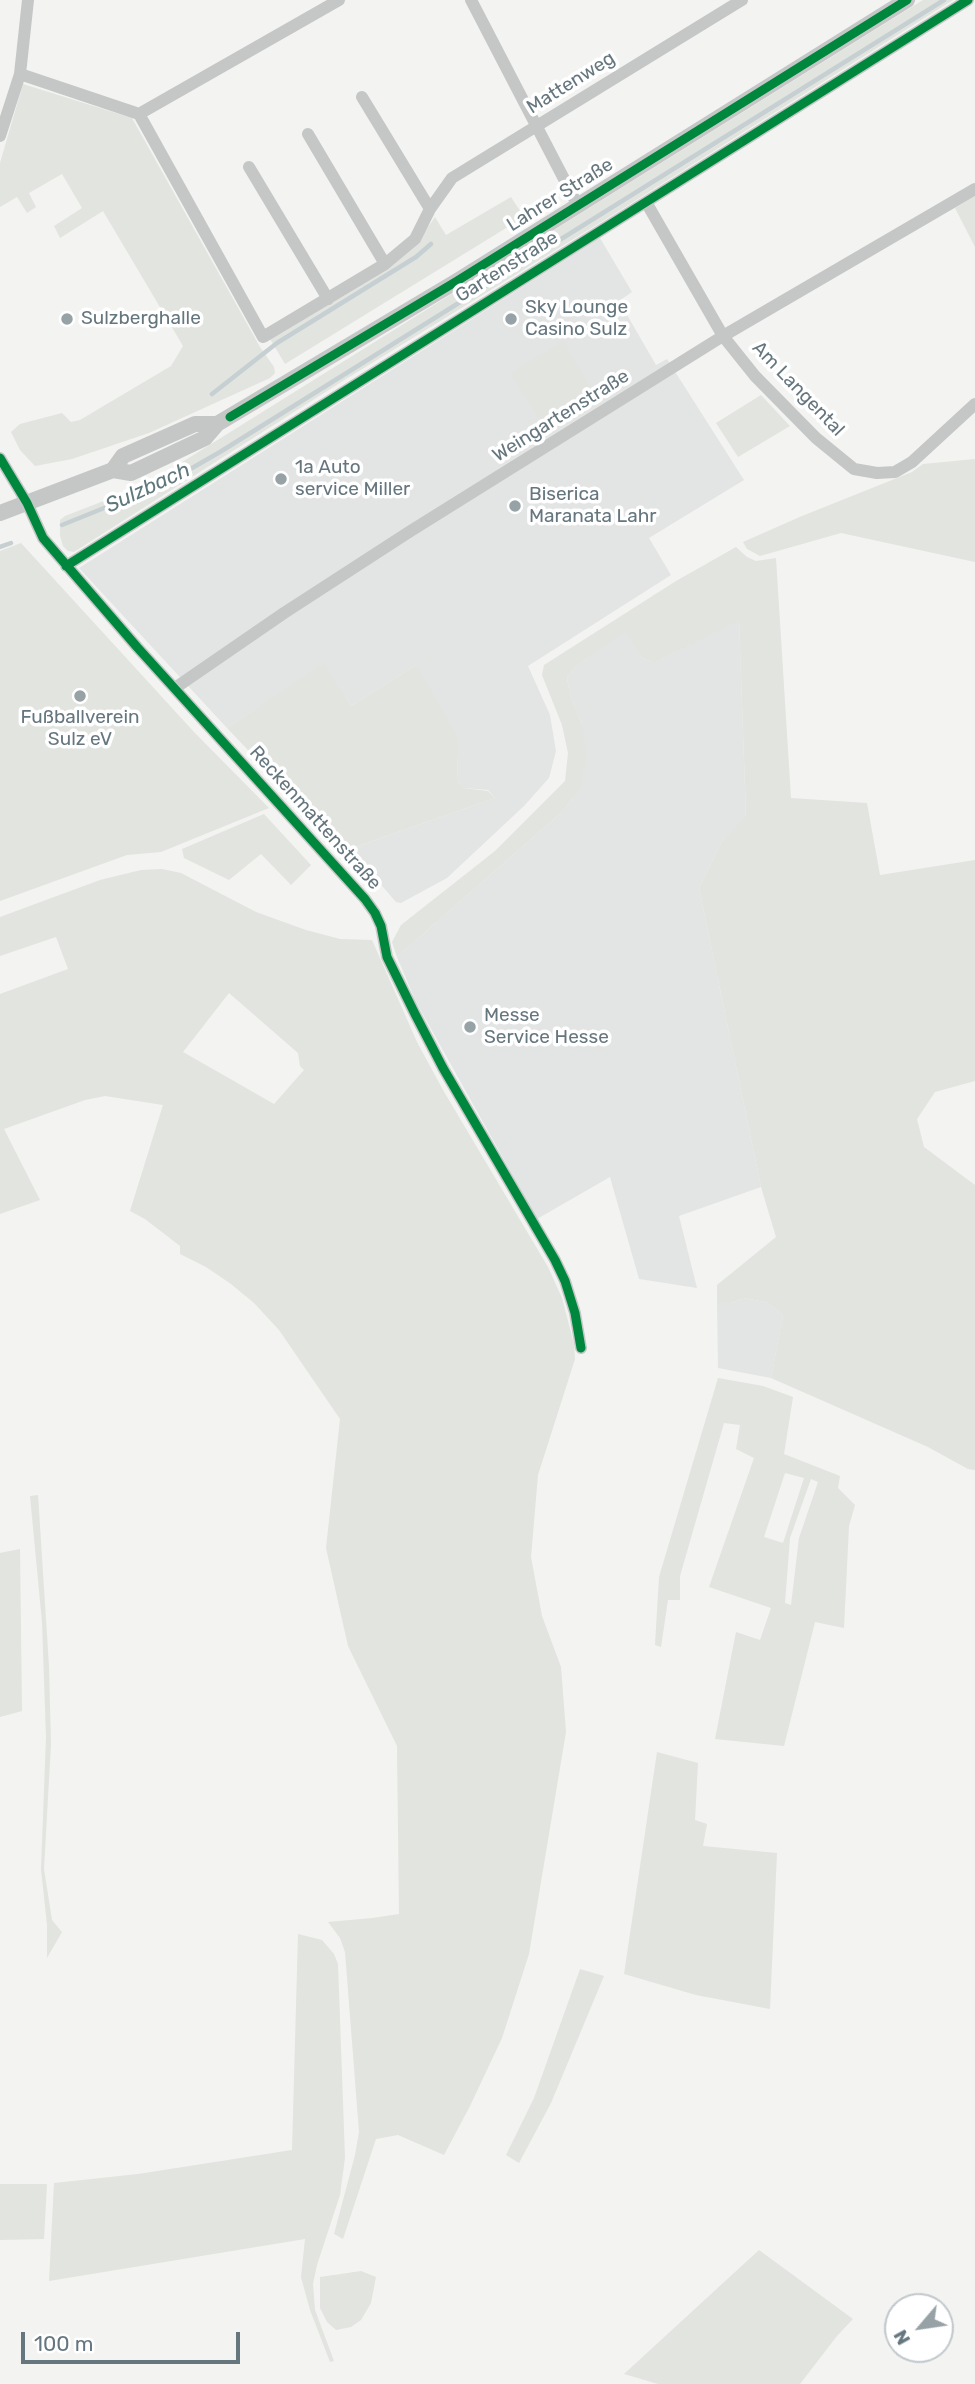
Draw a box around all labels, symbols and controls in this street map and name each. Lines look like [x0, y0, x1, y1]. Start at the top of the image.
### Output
street label: Mattenweg [523, 47, 619, 119]
street label: Lahrer Straße [503, 153, 617, 237]
street label: Gartenstraße [451, 226, 563, 308]
place label: Sky Lounge Casino Sulz [525, 297, 628, 341]
place label: Sulzberghalle [81, 308, 201, 330]
marker: Sulzberghalle [59, 311, 75, 327]
marker: Sky Lounge Casino Sulz [503, 311, 519, 327]
street label: Am Langental [747, 337, 849, 441]
street label: Weingartenstraße [489, 365, 633, 467]
water label: Sulzbach [102, 457, 194, 519]
place label: 1a Auto service Miller [295, 457, 410, 501]
marker: 1a Auto service Miller [273, 471, 289, 487]
place label: Biserica Maranata Lahr [529, 484, 657, 528]
marker: Biserica Maranata Lahr [507, 498, 523, 514]
marker: Fußballverein Sulz eV [72, 688, 88, 704]
place label: Fußballverein Sulz eV [20, 707, 140, 751]
street label: Reckenmattenstraße [244, 741, 386, 895]
place label: Messe Service Hesse [484, 1005, 609, 1049]
marker: Messe Service Hesse [462, 1019, 478, 1035]
north arrow [884, 2293, 954, 2363]
scale bar [24, 2318, 243, 2362]
text: N [889, 2326, 915, 2349]
text: 100 m [34, 2331, 93, 2356]

